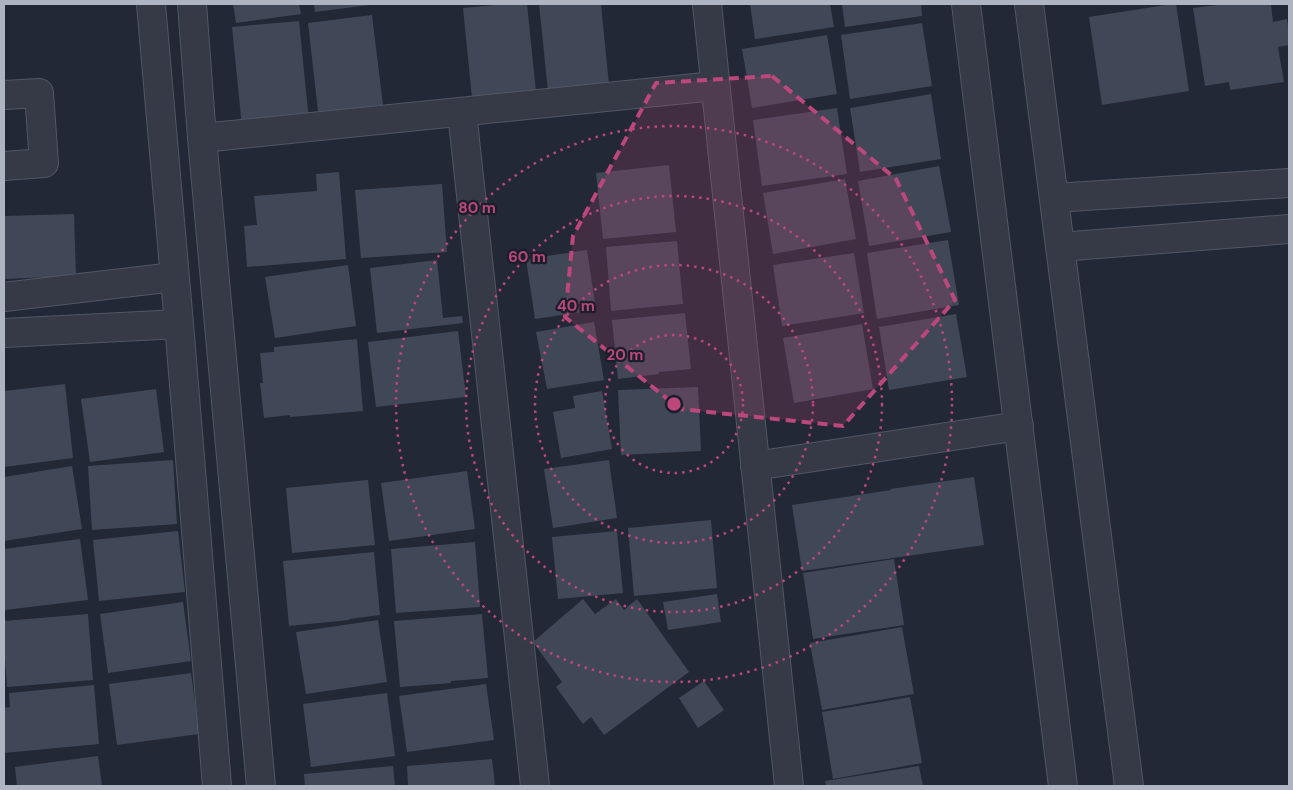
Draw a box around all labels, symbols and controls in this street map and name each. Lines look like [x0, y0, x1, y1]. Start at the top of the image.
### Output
text: 80 m [458, 198, 496, 218]
text: 60 m [508, 247, 546, 267]
text: 40 m [557, 296, 595, 316]
text: 20 m [607, 345, 643, 365]
centre of rings [665, 395, 683, 413]

